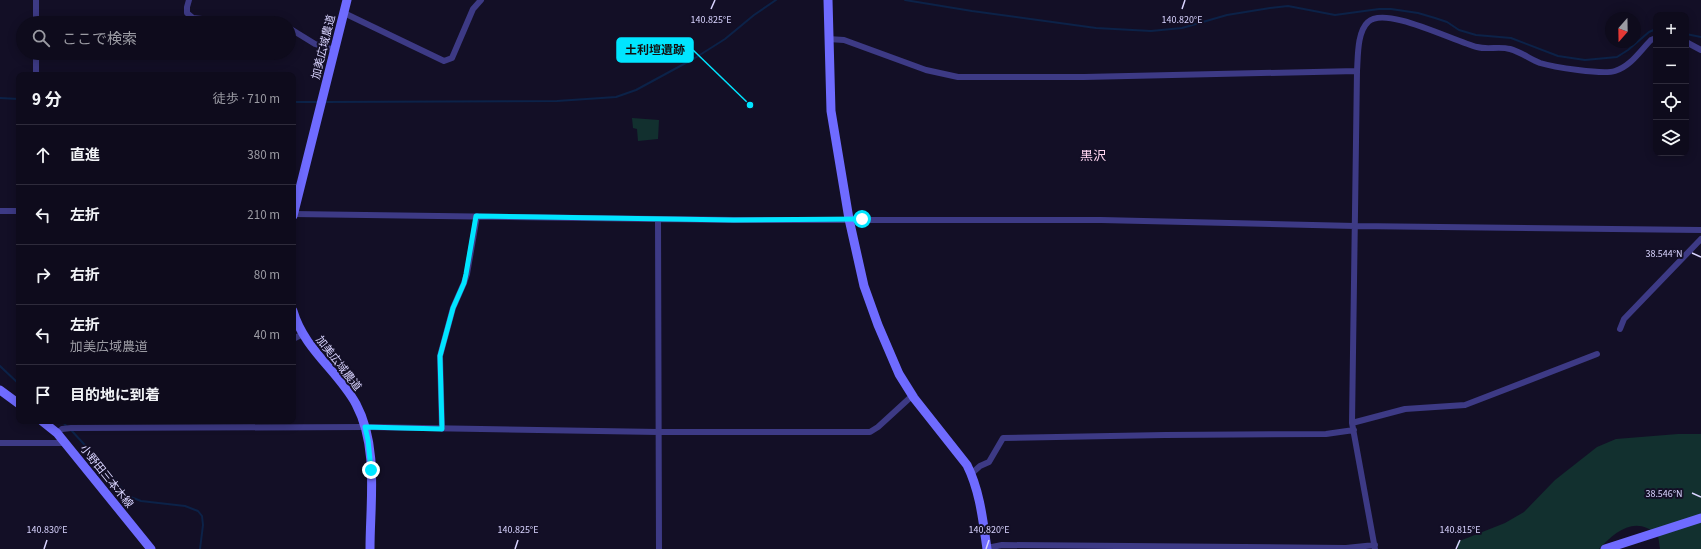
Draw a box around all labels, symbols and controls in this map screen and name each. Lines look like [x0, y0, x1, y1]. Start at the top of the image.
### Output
north arrow [1605, 12, 1641, 48]
map controls [1653, 12, 1689, 156]
button: + [1653, 12, 1689, 48]
street label: 加美広域農道 [308, 13, 339, 81]
text: 140.825°E [691, 13, 731, 27]
text: 140.820°E [1162, 13, 1202, 27]
search box [16, 16, 296, 60]
icon: search [30, 27, 52, 49]
text: ここで検索 [62, 29, 137, 50]
callout: 土利壇遺跡 [617, 38, 693, 62]
text: 土利壇遺跡 [625, 42, 685, 59]
button: − [1653, 48, 1689, 84]
button: locate [1653, 84, 1689, 120]
text: 9 分 [32, 88, 61, 112]
text: 徒歩 · 710 m [213, 90, 280, 108]
button: layers [1653, 120, 1689, 156]
icon: ahead [32, 144, 54, 166]
text: 直進 [70, 145, 100, 166]
text: 380 m [247, 146, 280, 164]
district label: 黒沢 [1080, 147, 1106, 165]
icon: left [32, 204, 54, 226]
text: 左折 [70, 205, 100, 226]
text: 210 m [247, 206, 280, 224]
route start [853, 210, 871, 228]
text: 38.544°N [1645, 247, 1683, 261]
icon: right [32, 264, 54, 286]
text: 右折 [70, 265, 100, 286]
text: 80 m [254, 266, 280, 284]
text: 左折 [70, 315, 100, 336]
icon: left [32, 324, 54, 346]
text: 40 m [254, 326, 280, 344]
street label: 加美広域農道 [312, 333, 365, 394]
text: 加美広域農道 [70, 338, 148, 356]
icon: arrive [32, 384, 54, 406]
text: 目的地に到着 [70, 385, 160, 406]
street label: 小野田三本木線 [77, 442, 137, 511]
route end [362, 461, 380, 479]
text: 38.546°N [1645, 487, 1683, 501]
text: 140.830°E [27, 523, 67, 537]
text: 140.825°E [498, 523, 538, 537]
text: 140.820°E [969, 523, 1009, 537]
text: 140.815°E [1440, 523, 1480, 537]

